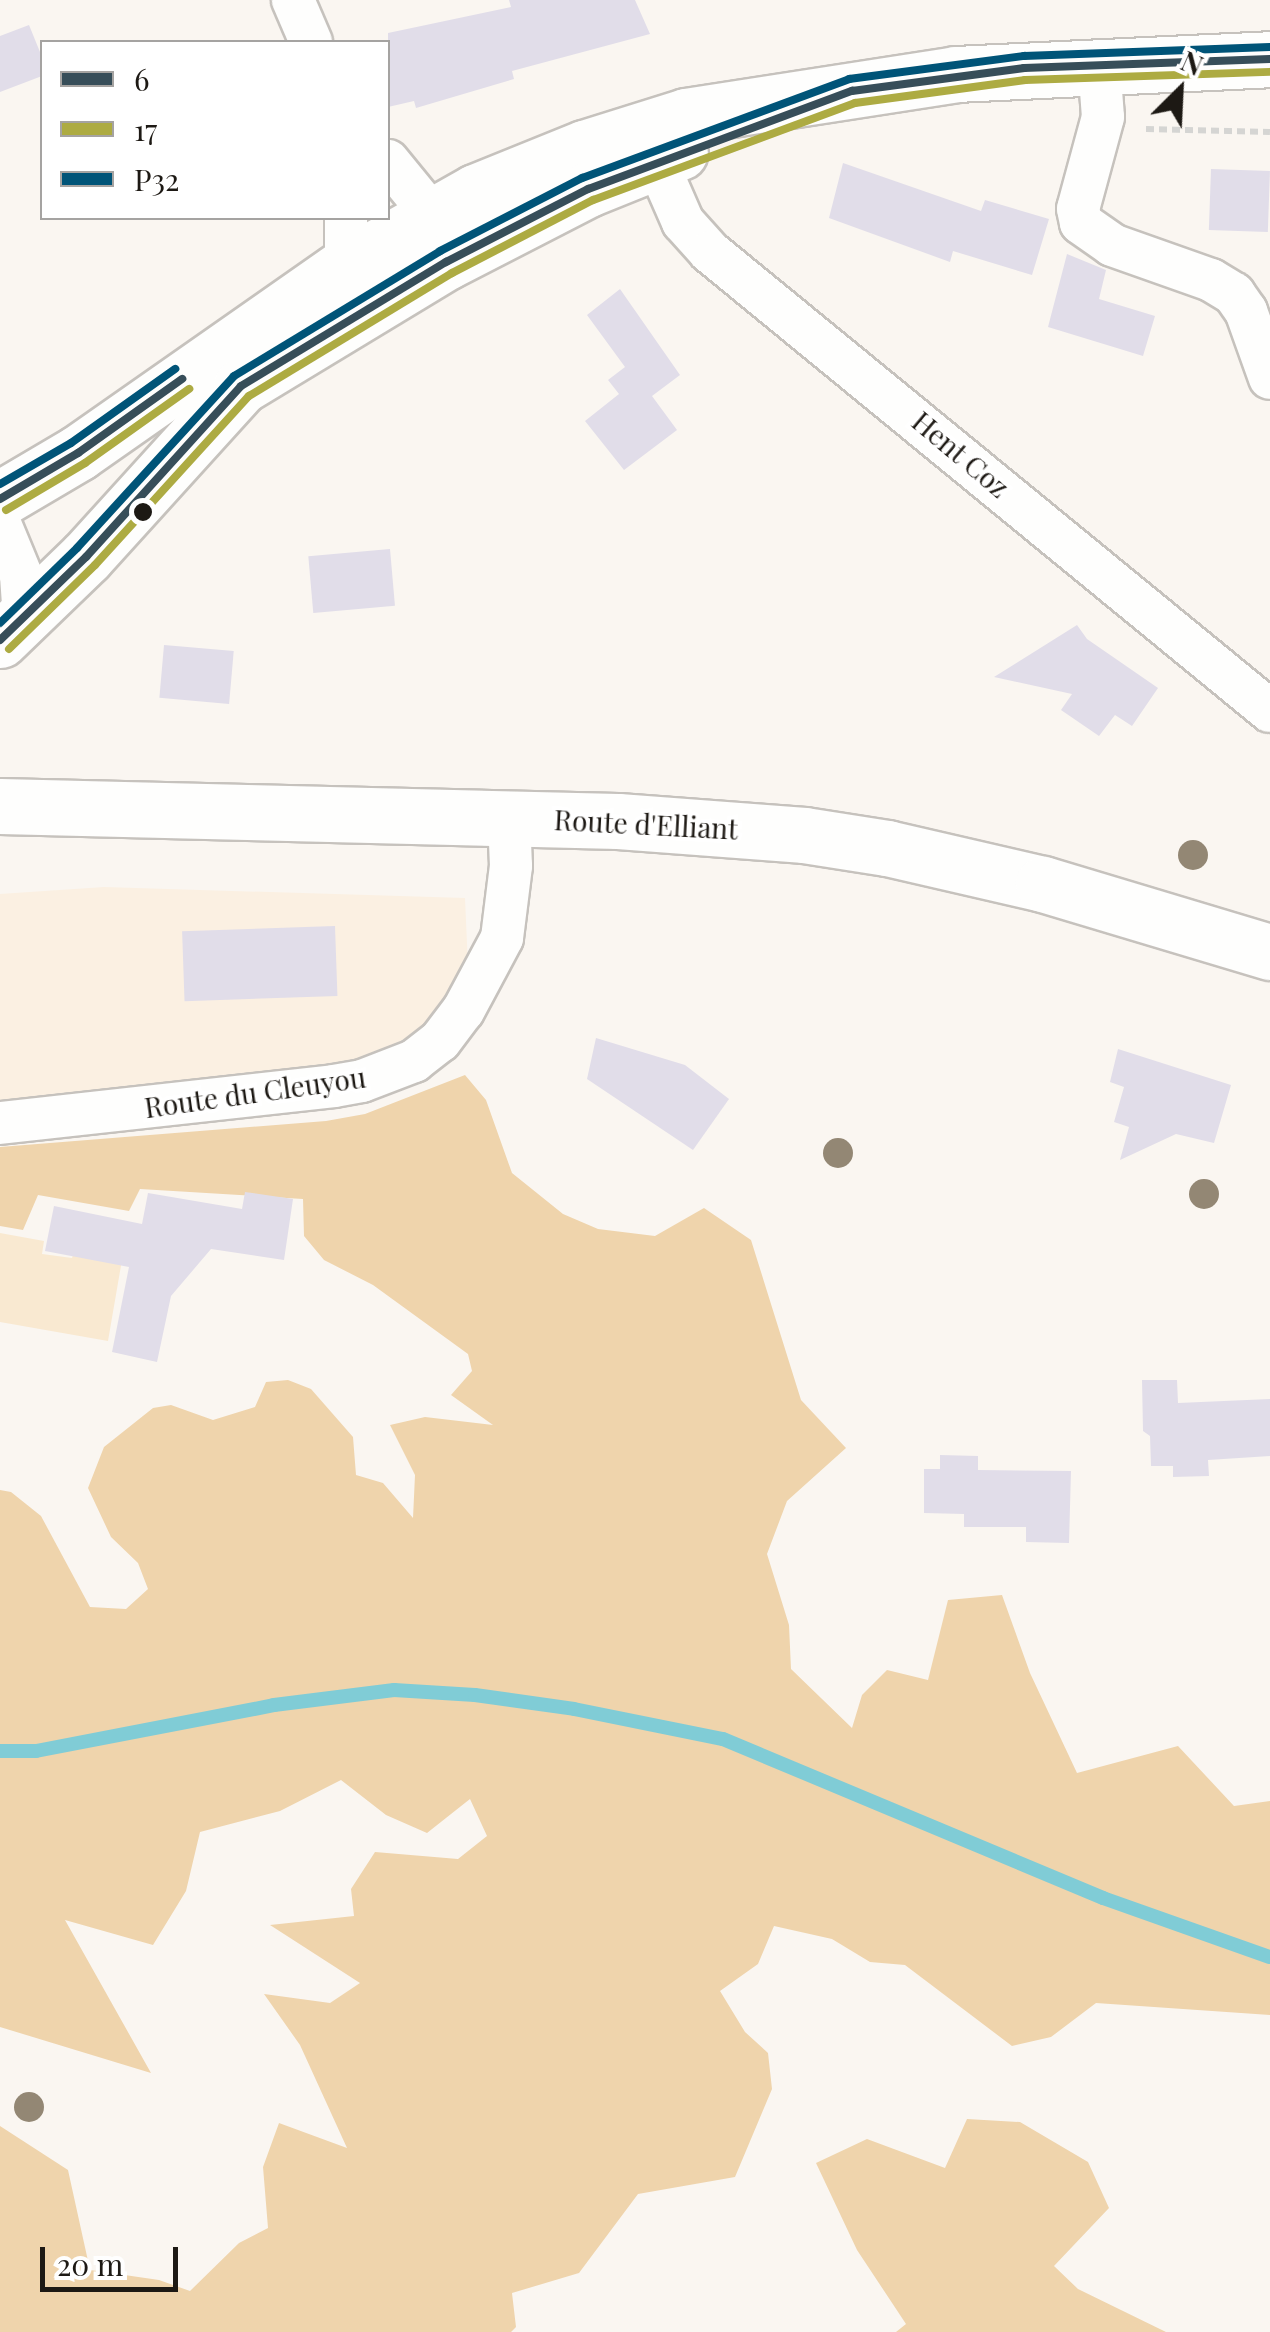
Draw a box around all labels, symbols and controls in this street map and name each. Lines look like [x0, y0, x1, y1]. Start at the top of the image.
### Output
legend [40, 40, 390, 220]
north arrow [1130, 40, 1230, 140]
text: N [1176, 41, 1209, 83]
text: 6 [134, 59, 150, 99]
text: 17 [134, 109, 157, 149]
text: P32 [134, 159, 179, 199]
street label: Hent Coz [906, 404, 1016, 504]
unlabelled marker [133, 502, 153, 522]
street label: Route d'Elliant [553, 802, 739, 846]
street label: Route du Cleuyou [142, 1060, 368, 1124]
scale bar [45, 2227, 182, 2289]
text: 20 m [57, 2244, 123, 2284]

